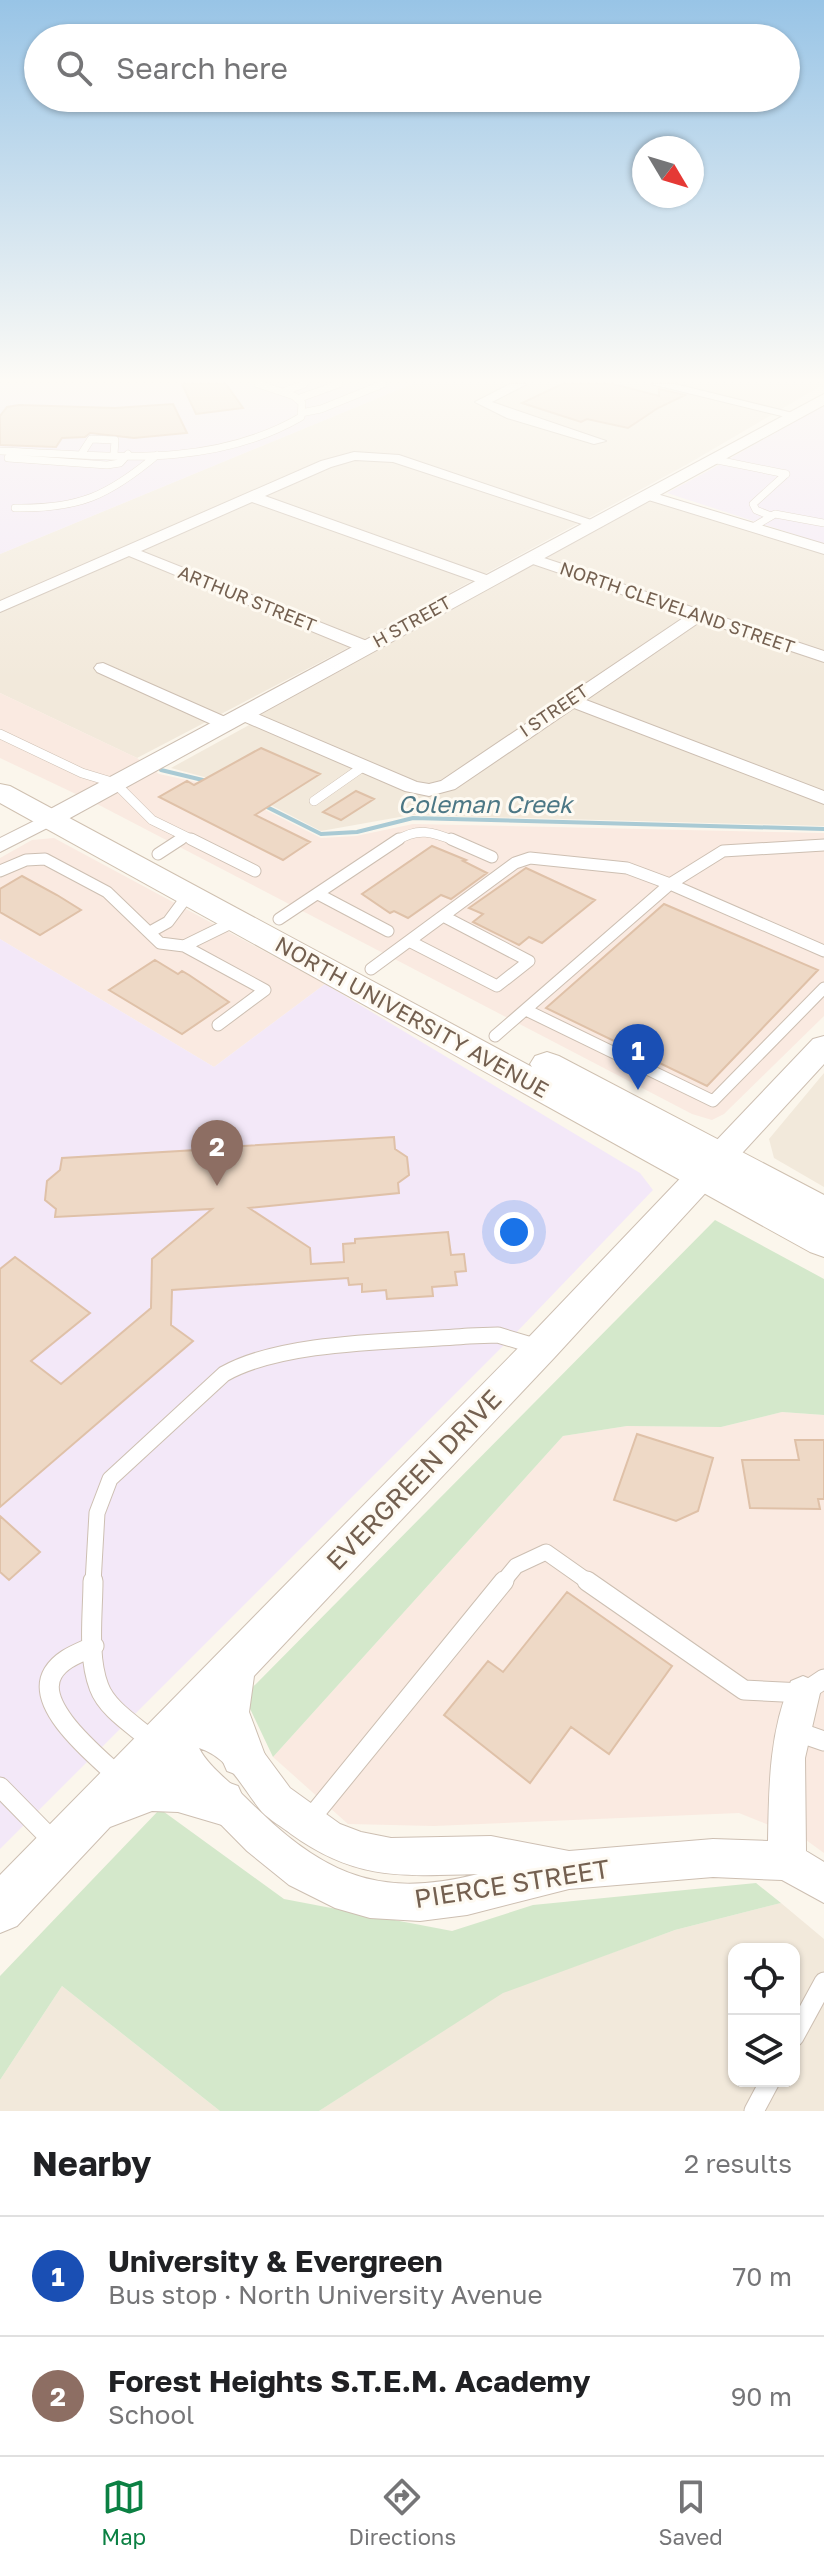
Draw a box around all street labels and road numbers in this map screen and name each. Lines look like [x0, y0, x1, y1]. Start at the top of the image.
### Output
street label: NORTH CLEVELAND STREET [557, 556, 798, 658]
street label: ARTHUR STREET [175, 560, 320, 636]
street label: H STREET [368, 591, 455, 652]
street label: I STREET [515, 679, 592, 741]
street label: NORTH UNIVERSITY AVENUE [271, 930, 554, 1103]
street label: EVERGREEN DRIVE [320, 1383, 508, 1576]
street label: PIERCE STREET [412, 1853, 612, 1914]

